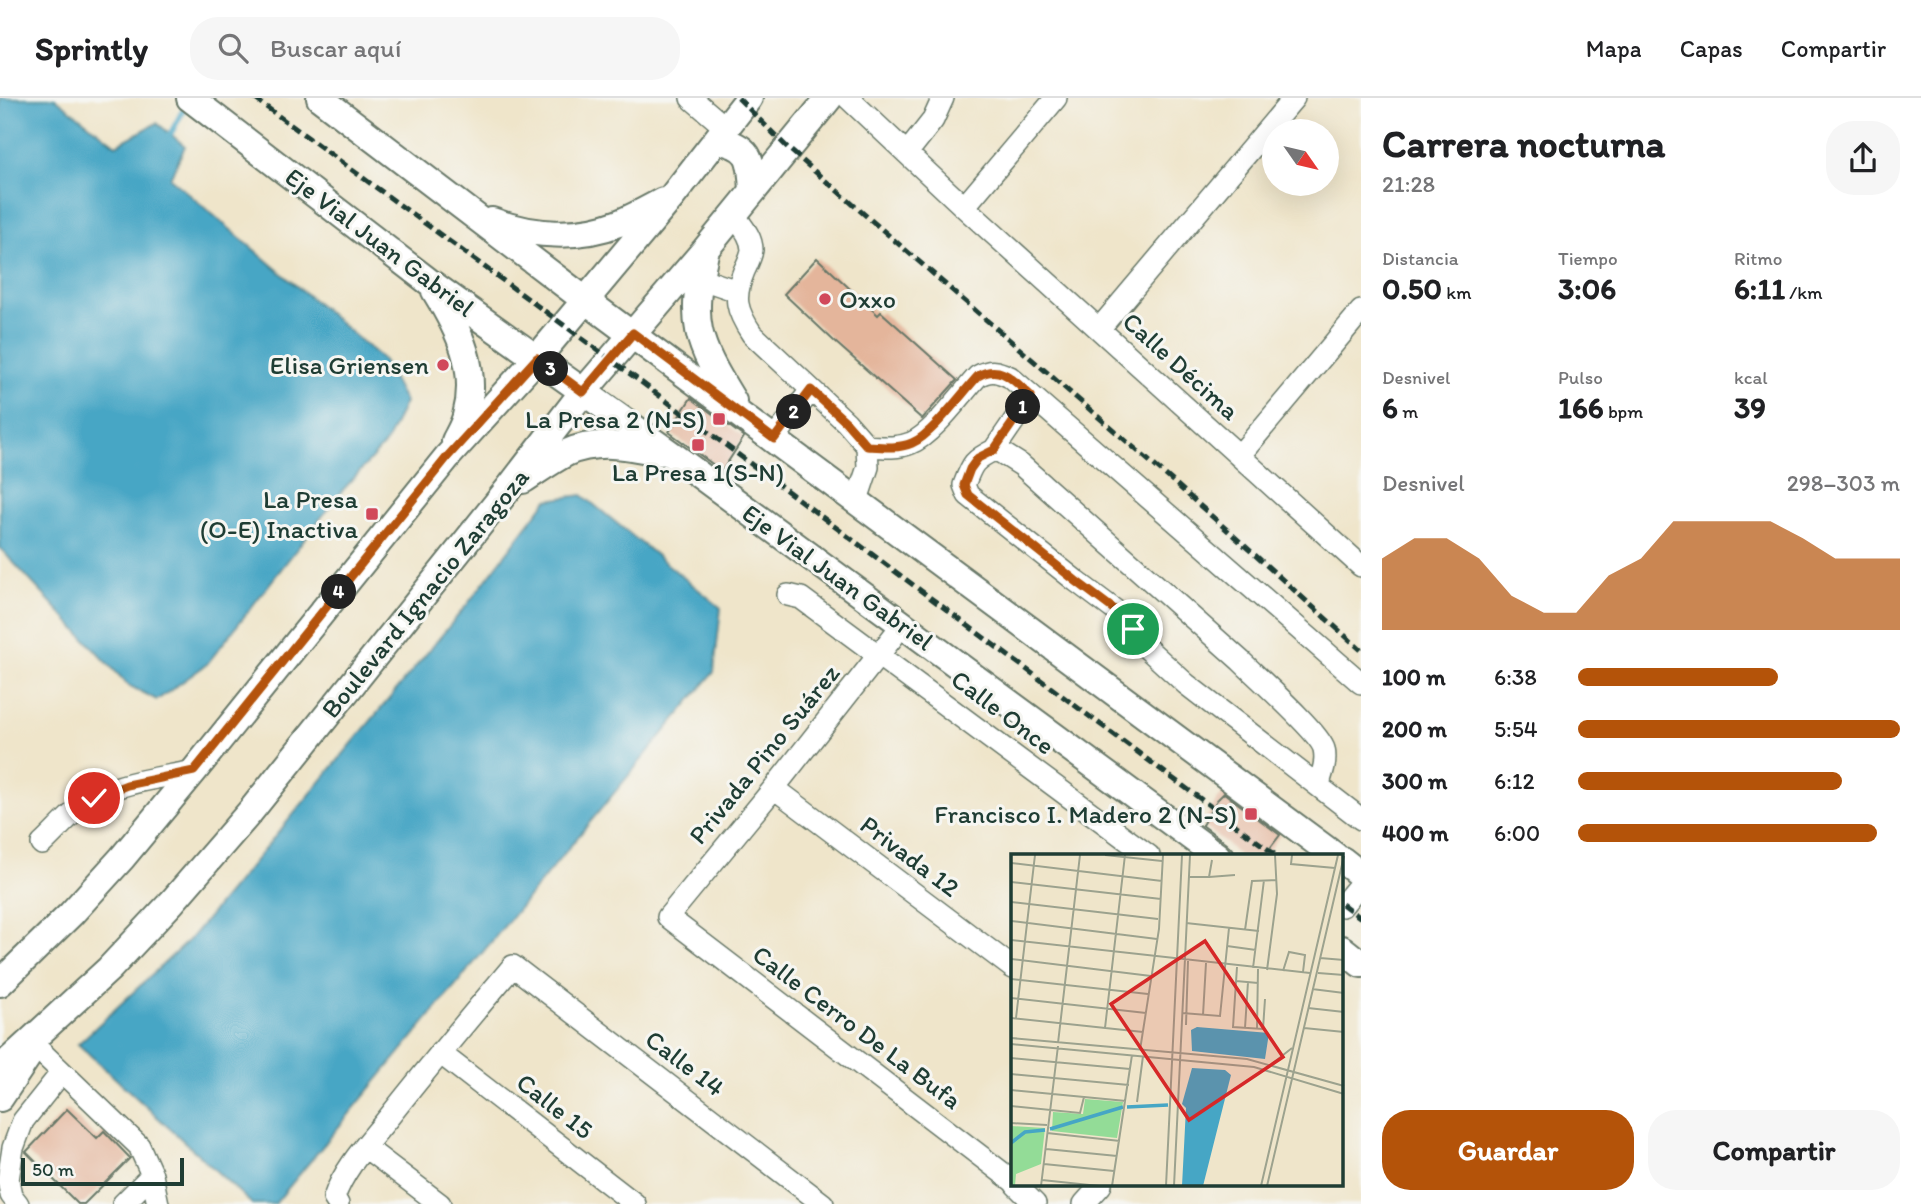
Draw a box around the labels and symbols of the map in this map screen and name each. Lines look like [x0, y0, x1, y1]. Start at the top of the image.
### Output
north arrow [1262, 119, 1339, 196]
street label: Eje Vial Juan Gabriel [279, 160, 481, 324]
place label: Oxxo [839, 283, 896, 315]
marker: Oxxo [817, 291, 833, 307]
street label: Calle Décima [1116, 305, 1246, 427]
place label: Elisa Griensen [270, 349, 429, 381]
pin: 3 [534, 352, 568, 386]
marker: Elisa Griensen [435, 357, 451, 373]
pin: 1 [1006, 390, 1040, 424]
pin: 2 [776, 394, 812, 430]
place label: La Presa 2 (N-S) [525, 403, 705, 435]
marker: La Presa 2 (N-S) [711, 411, 727, 427]
marker: La Presa 1(S-N) [690, 437, 706, 453]
place label: La Presa 1(S-N) [612, 456, 784, 488]
street label: Boulevard Ignacio Zaragoza [314, 461, 536, 724]
place label: La Presa (O-E) Inactiva [200, 483, 359, 545]
street label: Eje Vial Juan Gabriel [736, 497, 940, 657]
marker: La Presa (O-E) Inactiva [364, 506, 380, 522]
pin: 4 [322, 574, 356, 610]
pin [1103, 599, 1163, 659]
street label: Privada Pino Suárez [682, 658, 846, 850]
street label: Calle Once [945, 663, 1061, 761]
pin [64, 768, 124, 828]
place label: Francisco I. Madero 2 (N-S) [934, 798, 1237, 830]
marker: Francisco I. Madero 2 (N-S) [1243, 806, 1259, 822]
street label: Privada 12 [854, 808, 966, 904]
inset map [1011, 854, 1344, 1186]
street label: Calle Cerro De La Bufa [746, 938, 968, 1116]
street label: Calle 14 [639, 1023, 731, 1103]
street label: Calle 15 [510, 1066, 600, 1146]
scale bar [21, 1155, 184, 1187]

